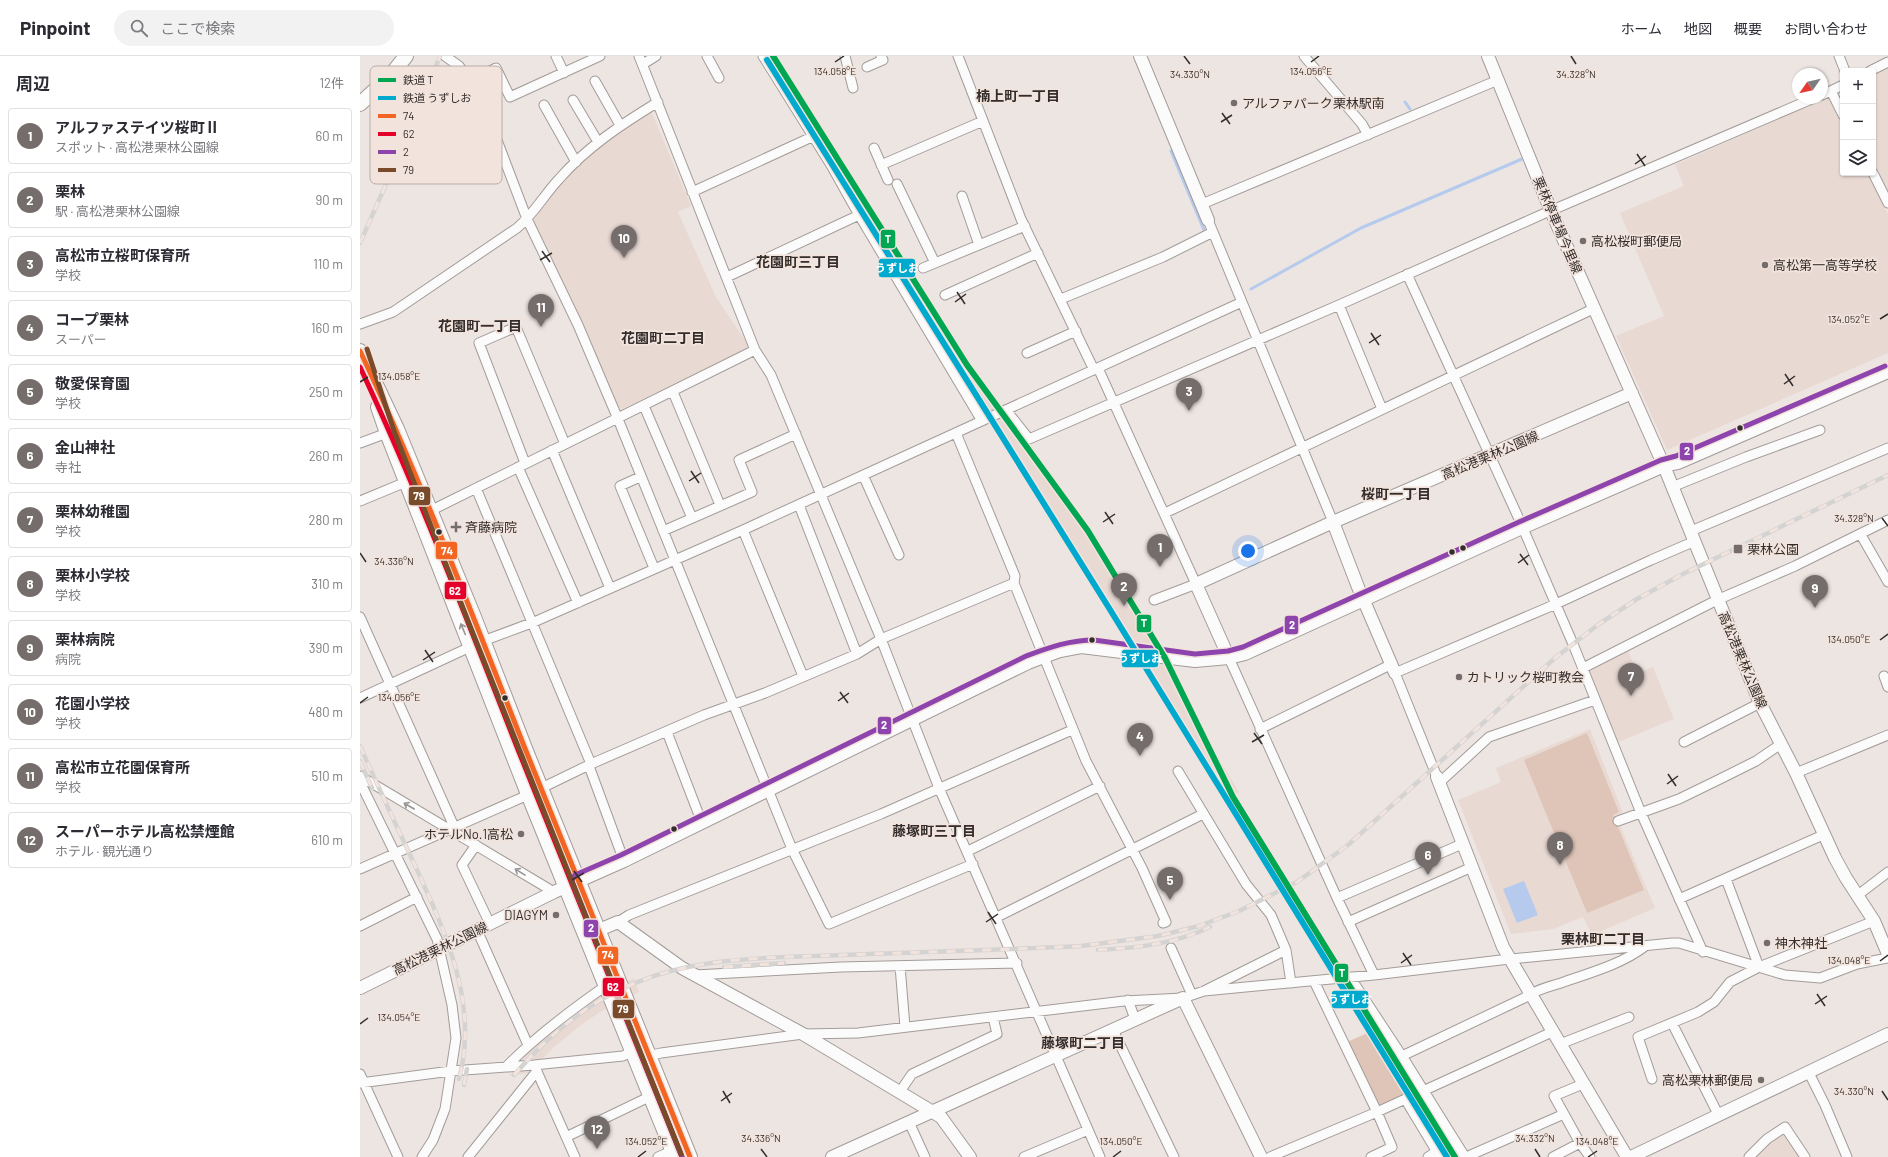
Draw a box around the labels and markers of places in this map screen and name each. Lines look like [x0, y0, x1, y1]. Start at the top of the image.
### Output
place label: アルファパーク栗林駅南 [1242, 95, 1385, 111]
marker: アルファパーク栗林駅南 [1229, 98, 1239, 108]
pin: 10 [611, 225, 637, 258]
place label: 高松桜町郵便局 [1591, 233, 1682, 249]
marker: 高松桜町郵便局 [1578, 236, 1588, 246]
place label: 高松第一高等学校 [1773, 257, 1877, 273]
marker: 高松第一高等学校 [1760, 260, 1770, 270]
pin: 11 [528, 294, 554, 327]
pin: 3 [1176, 378, 1202, 411]
unlabelled marker [1735, 423, 1745, 433]
place label: 斉藤病院 [465, 519, 517, 535]
marker: 斉藤病院 [450, 521, 462, 533]
unlabelled marker [434, 527, 444, 537]
pin: 1 [1147, 534, 1173, 567]
place label: 栗林公園 [1747, 541, 1799, 557]
unlabelled marker [1458, 543, 1468, 553]
marker: 栗林公園 [1732, 543, 1744, 555]
unlabelled marker [1447, 547, 1457, 557]
pin: 2 [1111, 573, 1137, 606]
pin: 9 [1802, 575, 1828, 608]
unlabelled marker [1087, 635, 1097, 645]
pin: 7 [1618, 663, 1644, 696]
place label: カトリック桜町教会 [1467, 669, 1584, 685]
marker: カトリック桜町教会 [1454, 672, 1464, 682]
unlabelled marker [500, 693, 510, 703]
pin: 4 [1127, 723, 1153, 756]
unlabelled marker [669, 824, 679, 834]
place label: ホテルNo.1高松 [424, 826, 513, 842]
marker: ホテルNo.1高松 [516, 829, 526, 839]
pin: 8 [1547, 832, 1573, 865]
pin: 6 [1415, 842, 1441, 875]
pin: 5 [1157, 867, 1183, 900]
place label: DIAGYM [504, 907, 548, 923]
marker: DIAGYM [551, 910, 561, 920]
place label: 神木神社 [1775, 935, 1827, 951]
marker: 神木神社 [1762, 938, 1772, 948]
place label: 高松栗林郵便局 [1662, 1072, 1753, 1088]
marker: 高松栗林郵便局 [1756, 1075, 1766, 1085]
pin: 12 [584, 1116, 610, 1149]

